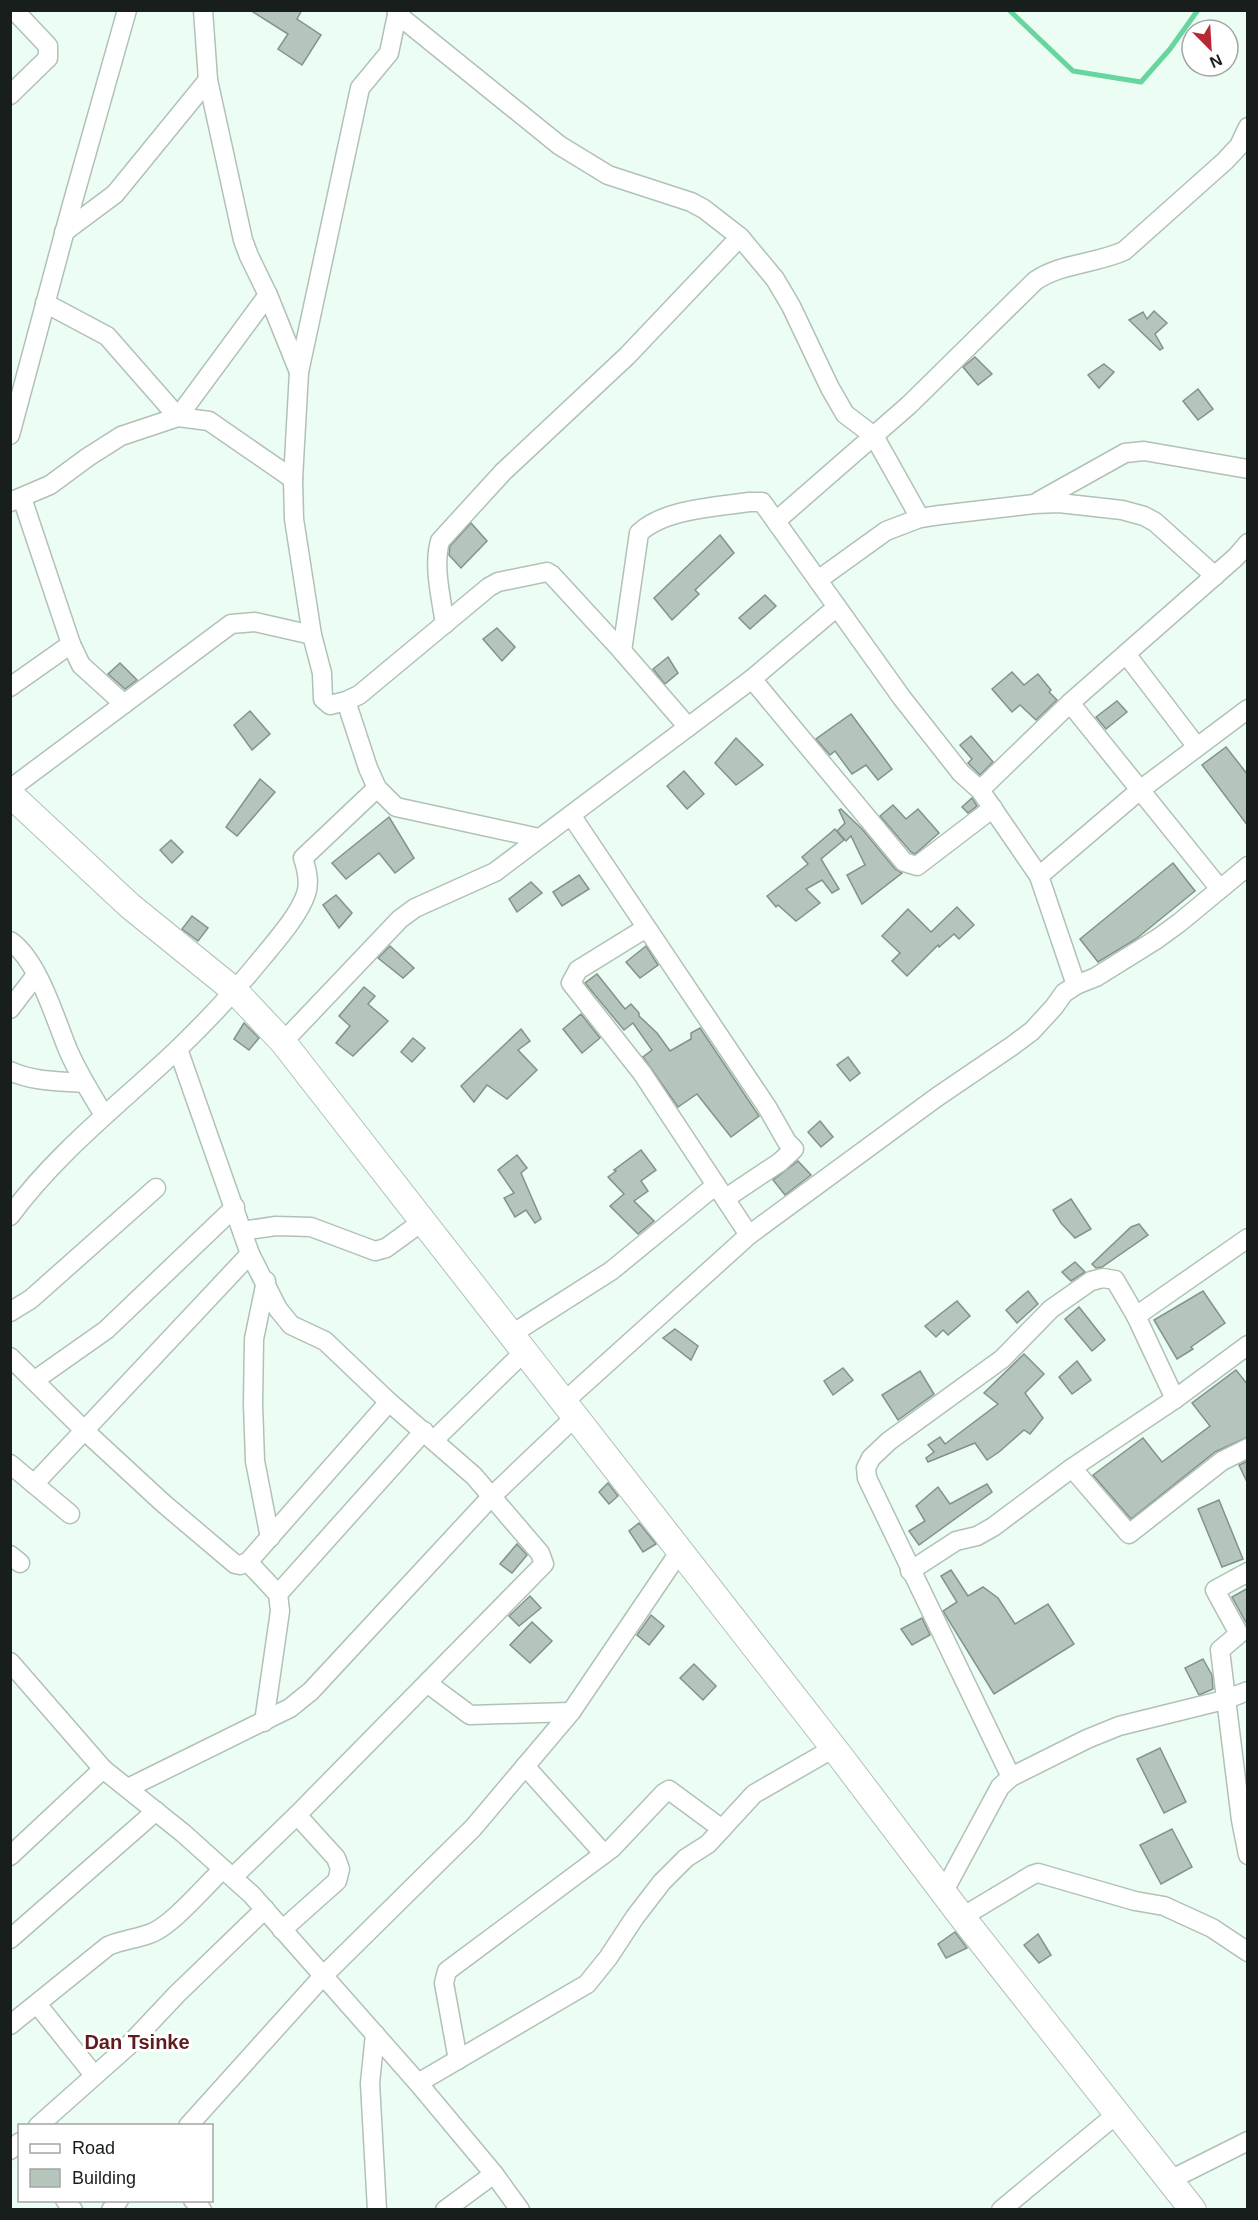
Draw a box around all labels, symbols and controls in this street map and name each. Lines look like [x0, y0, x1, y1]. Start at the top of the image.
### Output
north arrow [1180, 18, 1240, 78]
text: N [1207, 51, 1225, 71]
district label: Dan Tsinke [84, 2031, 190, 2053]
legend [18, 2124, 213, 2202]
text: Road [72, 2138, 115, 2158]
text: Building [72, 2168, 136, 2188]

